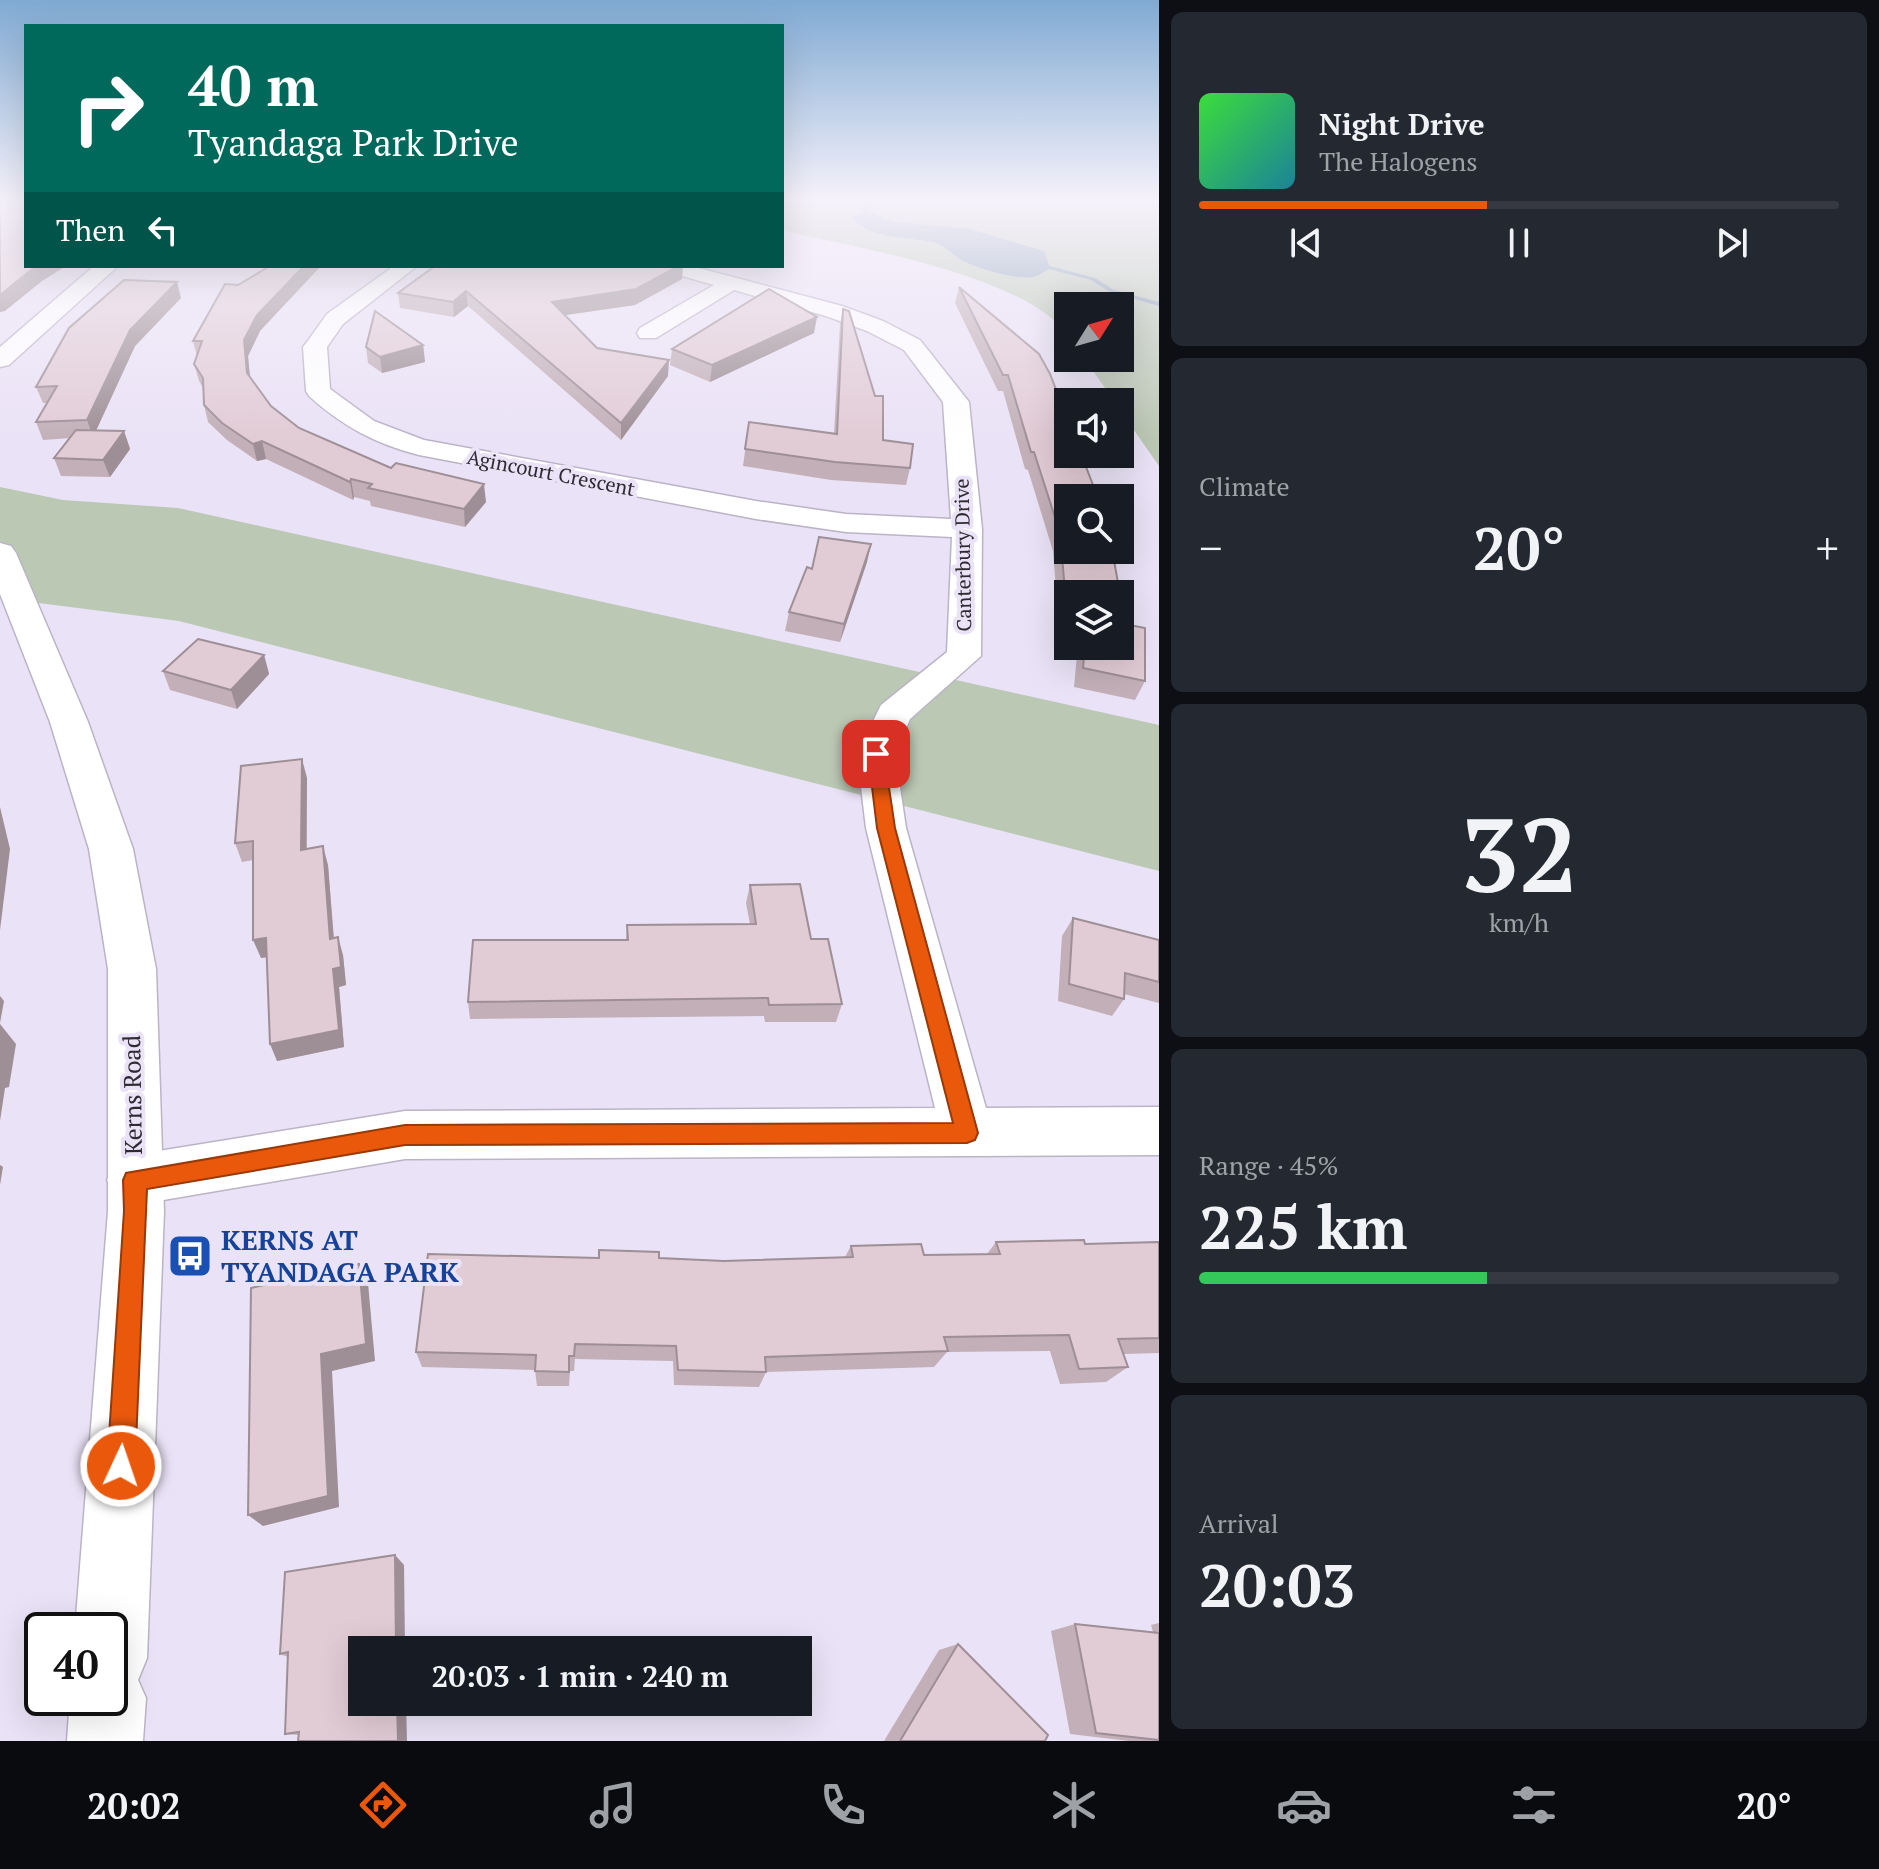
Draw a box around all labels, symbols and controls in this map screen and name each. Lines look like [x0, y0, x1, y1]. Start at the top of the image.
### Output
text: 40 m [188, 48, 318, 122]
icon: right [56, 56, 160, 160]
text: Night Drive [1319, 104, 1485, 144]
text: Tyandaga Park Drive [188, 119, 519, 166]
text: The Halogens [1319, 144, 1477, 178]
icon: left [141, 208, 185, 252]
text: Then [56, 210, 125, 250]
icon: previous [1284, 221, 1328, 265]
icon: pause [1497, 221, 1541, 265]
icon: next [1710, 221, 1754, 265]
north arrow [1054, 292, 1134, 372]
map controls [1054, 292, 1134, 660]
button: sound [1054, 388, 1134, 468]
street label: Agincourt Crescent [465, 443, 638, 502]
text: Climate [1199, 469, 1290, 503]
street label: Canterbury Drive [948, 478, 977, 632]
button: search [1054, 484, 1134, 564]
text: 20° [1473, 508, 1565, 587]
text: − [1199, 518, 1222, 577]
text: + [1816, 518, 1839, 577]
button: layers [1054, 580, 1134, 660]
pin [842, 720, 910, 788]
icon: arrive [854, 732, 898, 776]
text: 32 [1460, 784, 1578, 922]
text: km/h [1489, 905, 1549, 939]
street label: Kerns Road [115, 1035, 149, 1155]
text: Range · 45% [1199, 1148, 1338, 1182]
text: 225 km [1199, 1187, 1407, 1266]
place label: KERNS AT TYANDAGA PARK [221, 1221, 459, 1290]
bus stop icon: KERNS AT TYANDAGA PARK [166, 1232, 214, 1280]
position arrow [79, 1424, 163, 1508]
text: Arrival [1199, 1506, 1279, 1540]
text: 20:03 [1199, 1545, 1355, 1624]
speed limit sign: 40 [24, 1612, 128, 1716]
text: 20:03 · 1 min · 240 m [432, 1656, 728, 1696]
icon: directions [355, 1777, 411, 1833]
icon: music [585, 1777, 641, 1833]
icon: phone [815, 1777, 871, 1833]
icon: climate [1046, 1777, 1102, 1833]
icon: car [1276, 1777, 1332, 1833]
icon: filters [1506, 1777, 1562, 1833]
text: 20:02 [87, 1782, 181, 1829]
text: 20° [1736, 1782, 1792, 1829]

